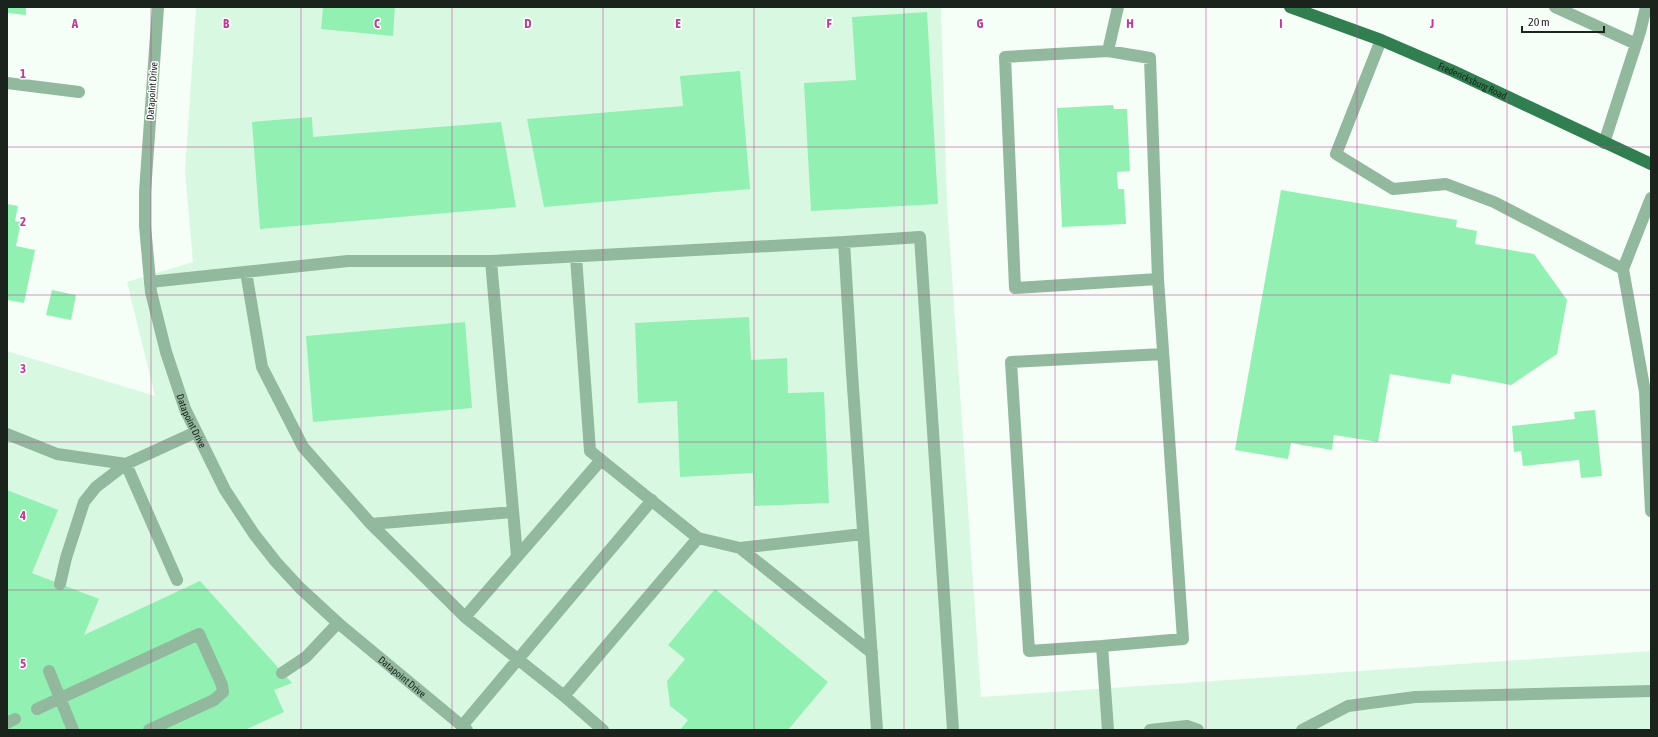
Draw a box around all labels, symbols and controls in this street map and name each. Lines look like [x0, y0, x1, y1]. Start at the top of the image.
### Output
scale bar [1522, 8, 1604, 34]
text: 20 m [1528, 15, 1550, 29]
text: A [71, 16, 79, 31]
text: B [223, 16, 230, 31]
text: C [374, 16, 380, 31]
text: D [524, 16, 532, 31]
text: E [675, 16, 681, 31]
text: F [826, 16, 832, 31]
text: G [977, 16, 984, 31]
text: H [1126, 16, 1134, 31]
text: I [1279, 16, 1283, 31]
text: J [1429, 16, 1434, 31]
street label: Fredericksburg Road [1437, 60, 1509, 101]
street label: Datapoint Drive [144, 61, 160, 120]
text: 1 [20, 66, 26, 81]
text: 2 [20, 214, 26, 229]
text: 3 [20, 361, 26, 376]
street label: Datapoint Drive [175, 392, 209, 450]
text: 4 [19, 508, 26, 523]
street label: Datapoint Drive [376, 654, 429, 699]
text: 5 [20, 656, 26, 671]

